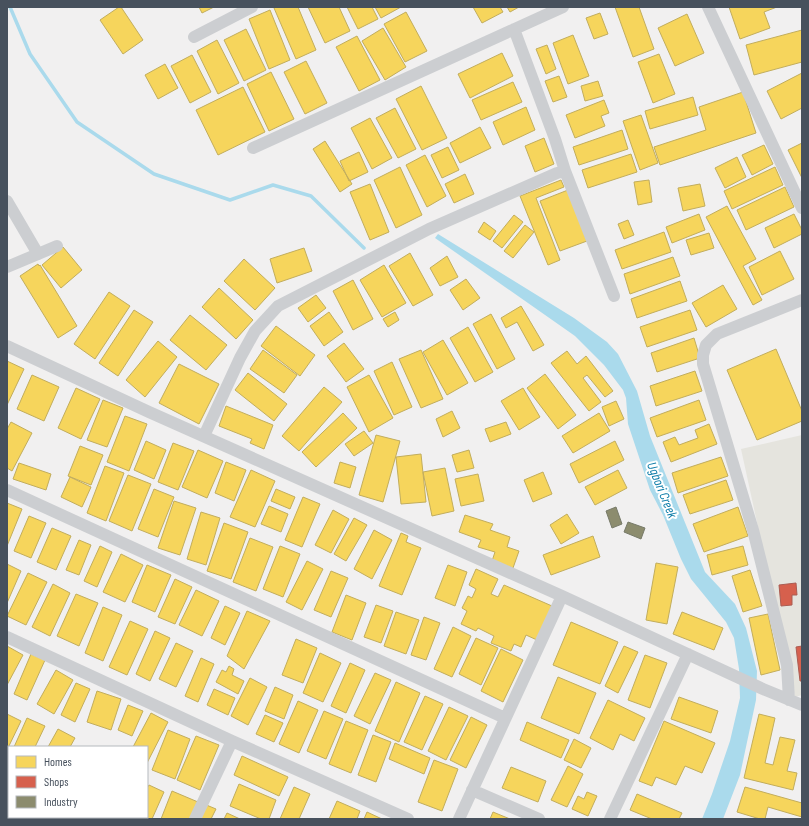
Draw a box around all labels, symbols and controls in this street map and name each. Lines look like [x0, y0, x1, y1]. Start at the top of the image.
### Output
water label: Ugbori Creek [643, 459, 681, 521]
legend [8, 746, 148, 818]
text: Homes [44, 755, 72, 770]
text: Shops [44, 775, 69, 790]
text: Industry [44, 795, 78, 810]

